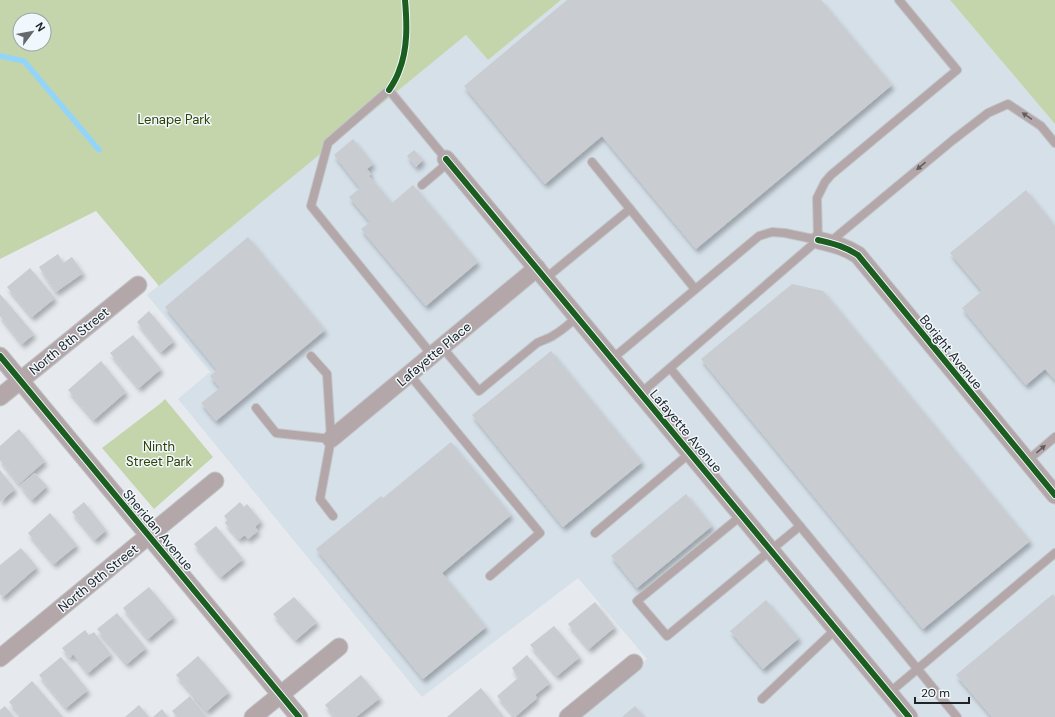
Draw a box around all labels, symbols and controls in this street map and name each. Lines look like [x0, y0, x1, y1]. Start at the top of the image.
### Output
north arrow [12, 12, 52, 52]
text: N [32, 20, 49, 34]
park label: Lenape Park [137, 111, 211, 128]
one-way arrow [1021, 113, 1032, 120]
one-way arrow [916, 162, 926, 171]
street label: North 8th Street [25, 303, 113, 379]
street label: Boright Avenue [916, 311, 986, 393]
street label: Lafayette Place [393, 318, 475, 390]
street label: Lafayette Avenue [646, 386, 726, 476]
park label: Ninth Street Park [126, 438, 192, 470]
one-way arrow [1036, 445, 1046, 454]
street label: Sheridan Avenue [119, 486, 197, 574]
street label: North 9th Street [54, 540, 142, 616]
scale bar [915, 679, 969, 705]
text: 20 m [921, 685, 950, 701]

